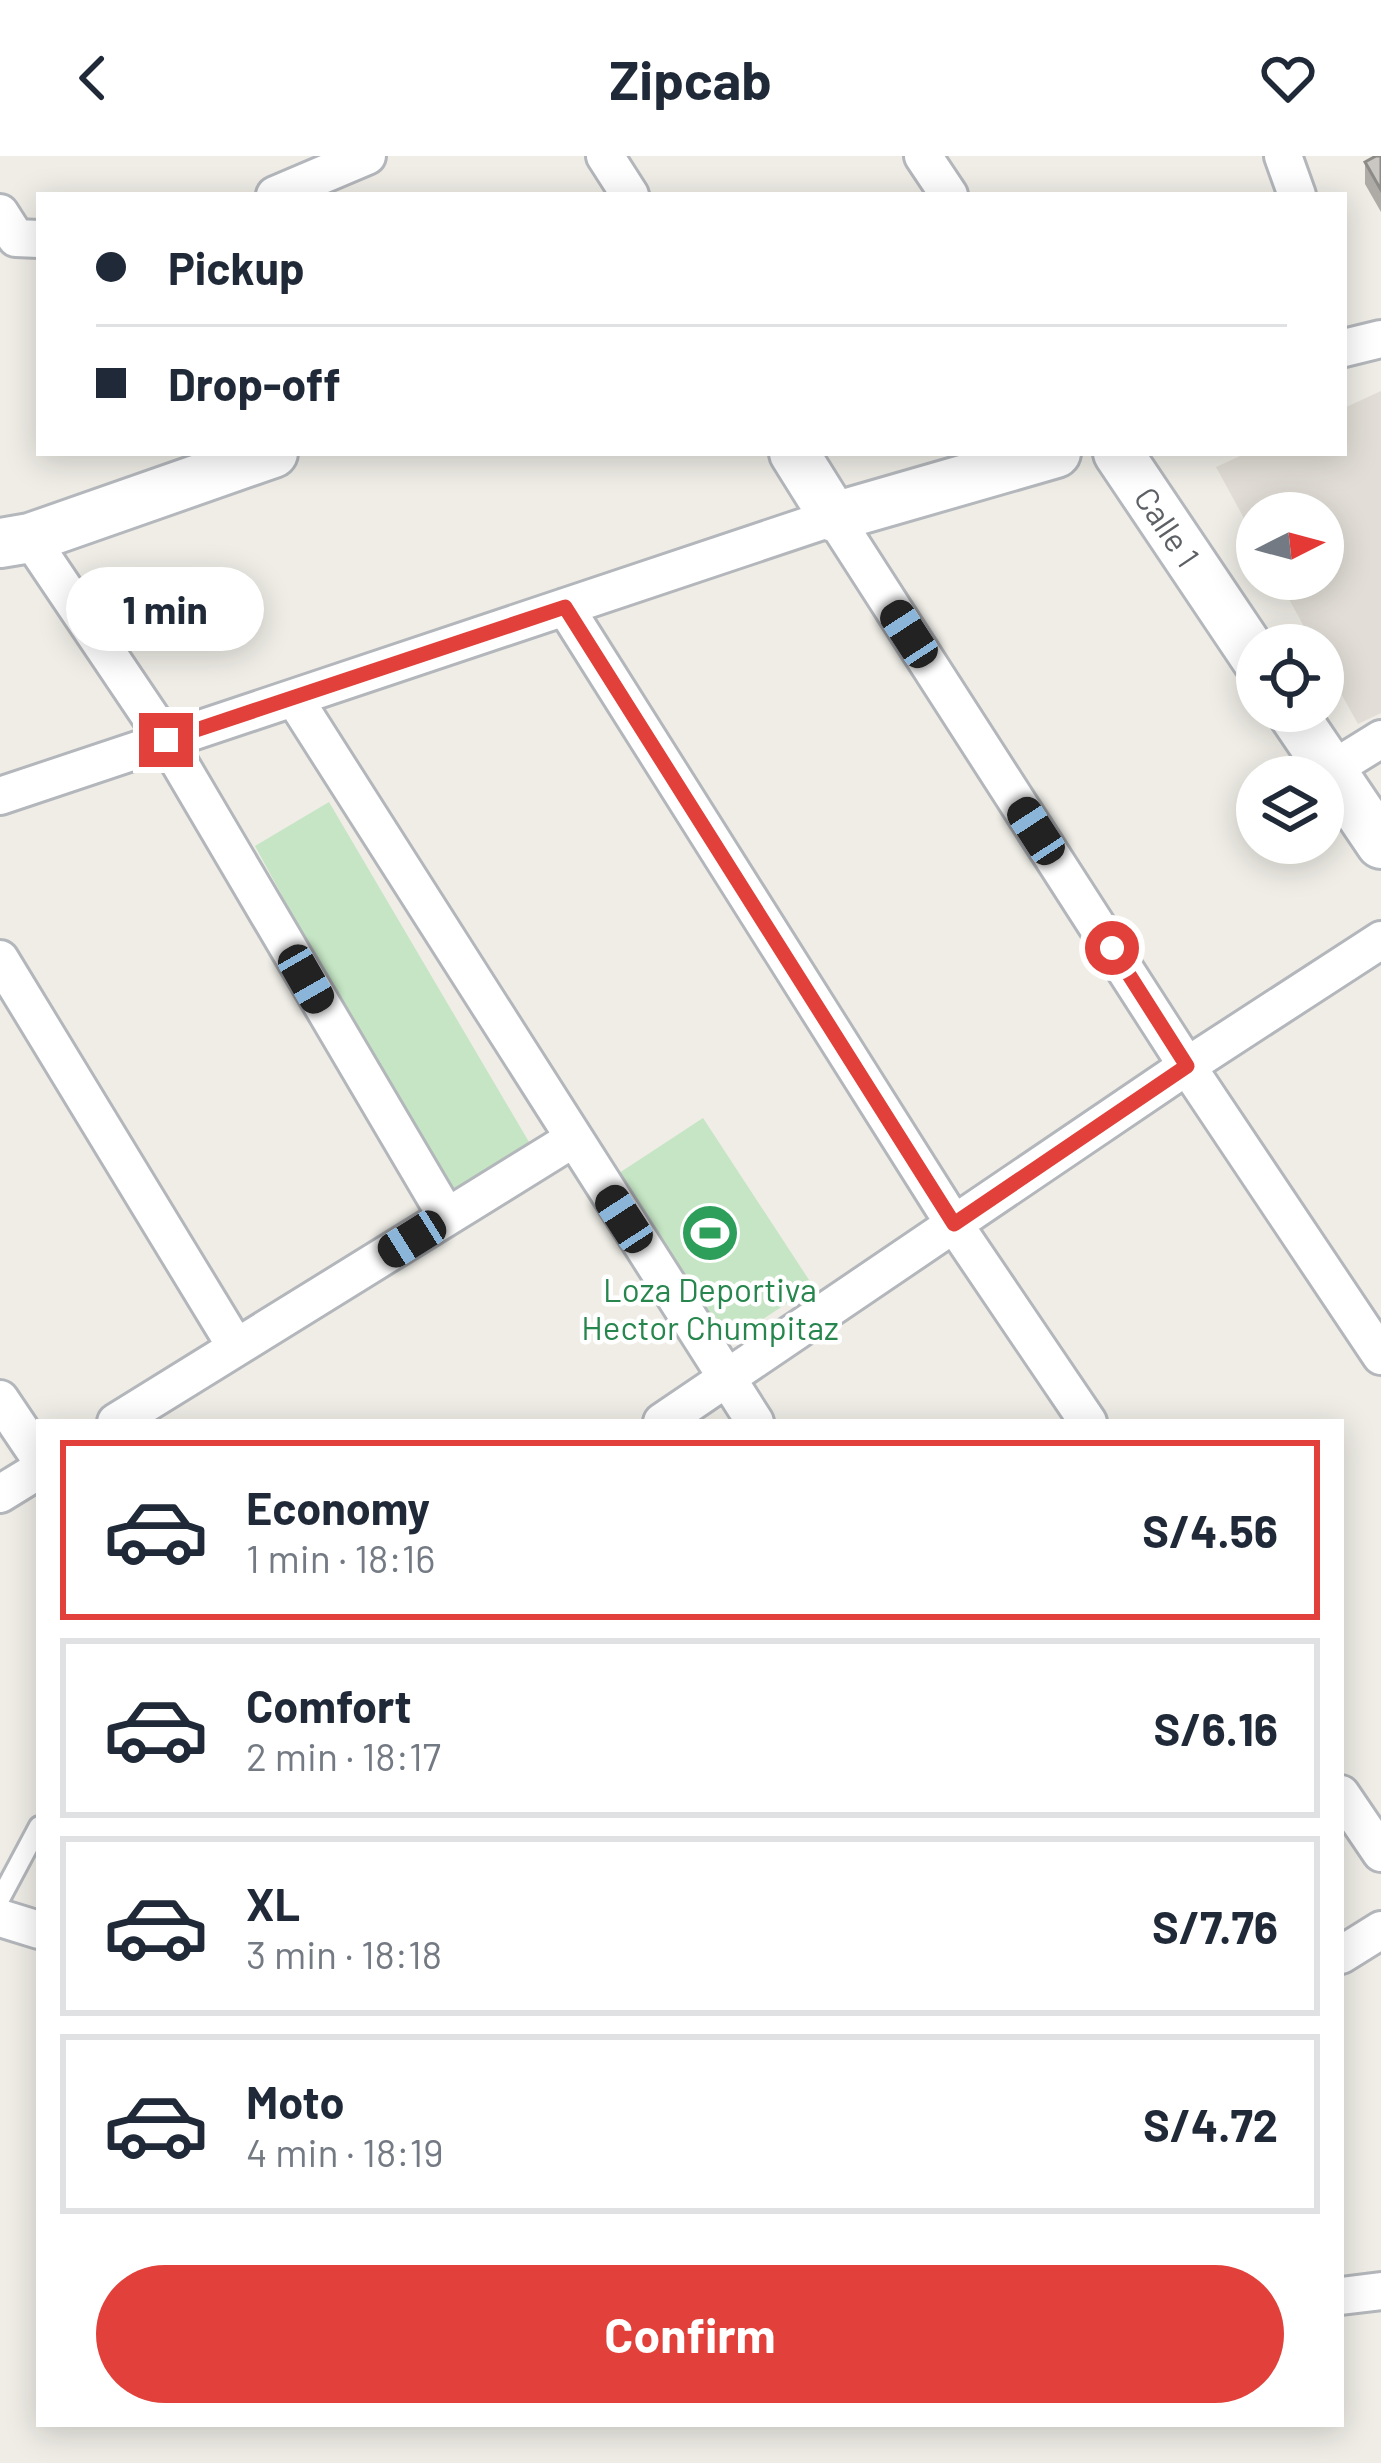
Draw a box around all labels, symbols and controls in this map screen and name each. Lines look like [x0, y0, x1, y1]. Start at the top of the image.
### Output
icon: back [60, 45, 126, 111]
icon: heart [1255, 45, 1321, 111]
text: Zipcab [609, 46, 772, 111]
text: Pickup [168, 240, 305, 294]
text: Drop-off [168, 356, 341, 410]
street label: Calle 1 [1127, 479, 1209, 574]
north arrow [1236, 492, 1344, 600]
map controls [1236, 492, 1344, 864]
callout: 1 min [67, 566, 265, 650]
text: 1 min [122, 585, 208, 632]
car [874, 594, 944, 674]
button: locate [1236, 624, 1344, 732]
route end [139, 713, 193, 767]
button: layers [1236, 756, 1344, 864]
car [1001, 791, 1071, 871]
route start [1085, 921, 1139, 975]
car [272, 939, 340, 1019]
car [589, 1179, 659, 1259]
sports icon: Loza Deportiva Hector Chumpitaz [679, 1202, 741, 1264]
car [372, 1205, 452, 1273]
place label: Loza Deportiva Hector Chumpitaz [581, 1269, 839, 1347]
icon: car [102, 1476, 210, 1584]
text: Economy [246, 1480, 430, 1534]
text: S/4.56 [1142, 1503, 1278, 1557]
text: 1 min · 18:16 [246, 1534, 435, 1581]
icon: car [102, 1674, 210, 1782]
text: Comfort [246, 1678, 412, 1732]
text: S/6.16 [1154, 1701, 1278, 1755]
text: 2 min · 18:17 [246, 1732, 441, 1779]
icon: car [102, 1872, 210, 1980]
text: XL [246, 1876, 300, 1930]
text: S/7.76 [1152, 1899, 1278, 1953]
text: 3 min · 18:18 [246, 1930, 442, 1977]
icon: car [102, 2070, 210, 2178]
text: Moto [246, 2074, 344, 2128]
text: S/4.72 [1143, 2097, 1278, 2151]
text: 4 min · 18:19 [246, 2128, 443, 2175]
button: Confirm [96, 2265, 1284, 2403]

